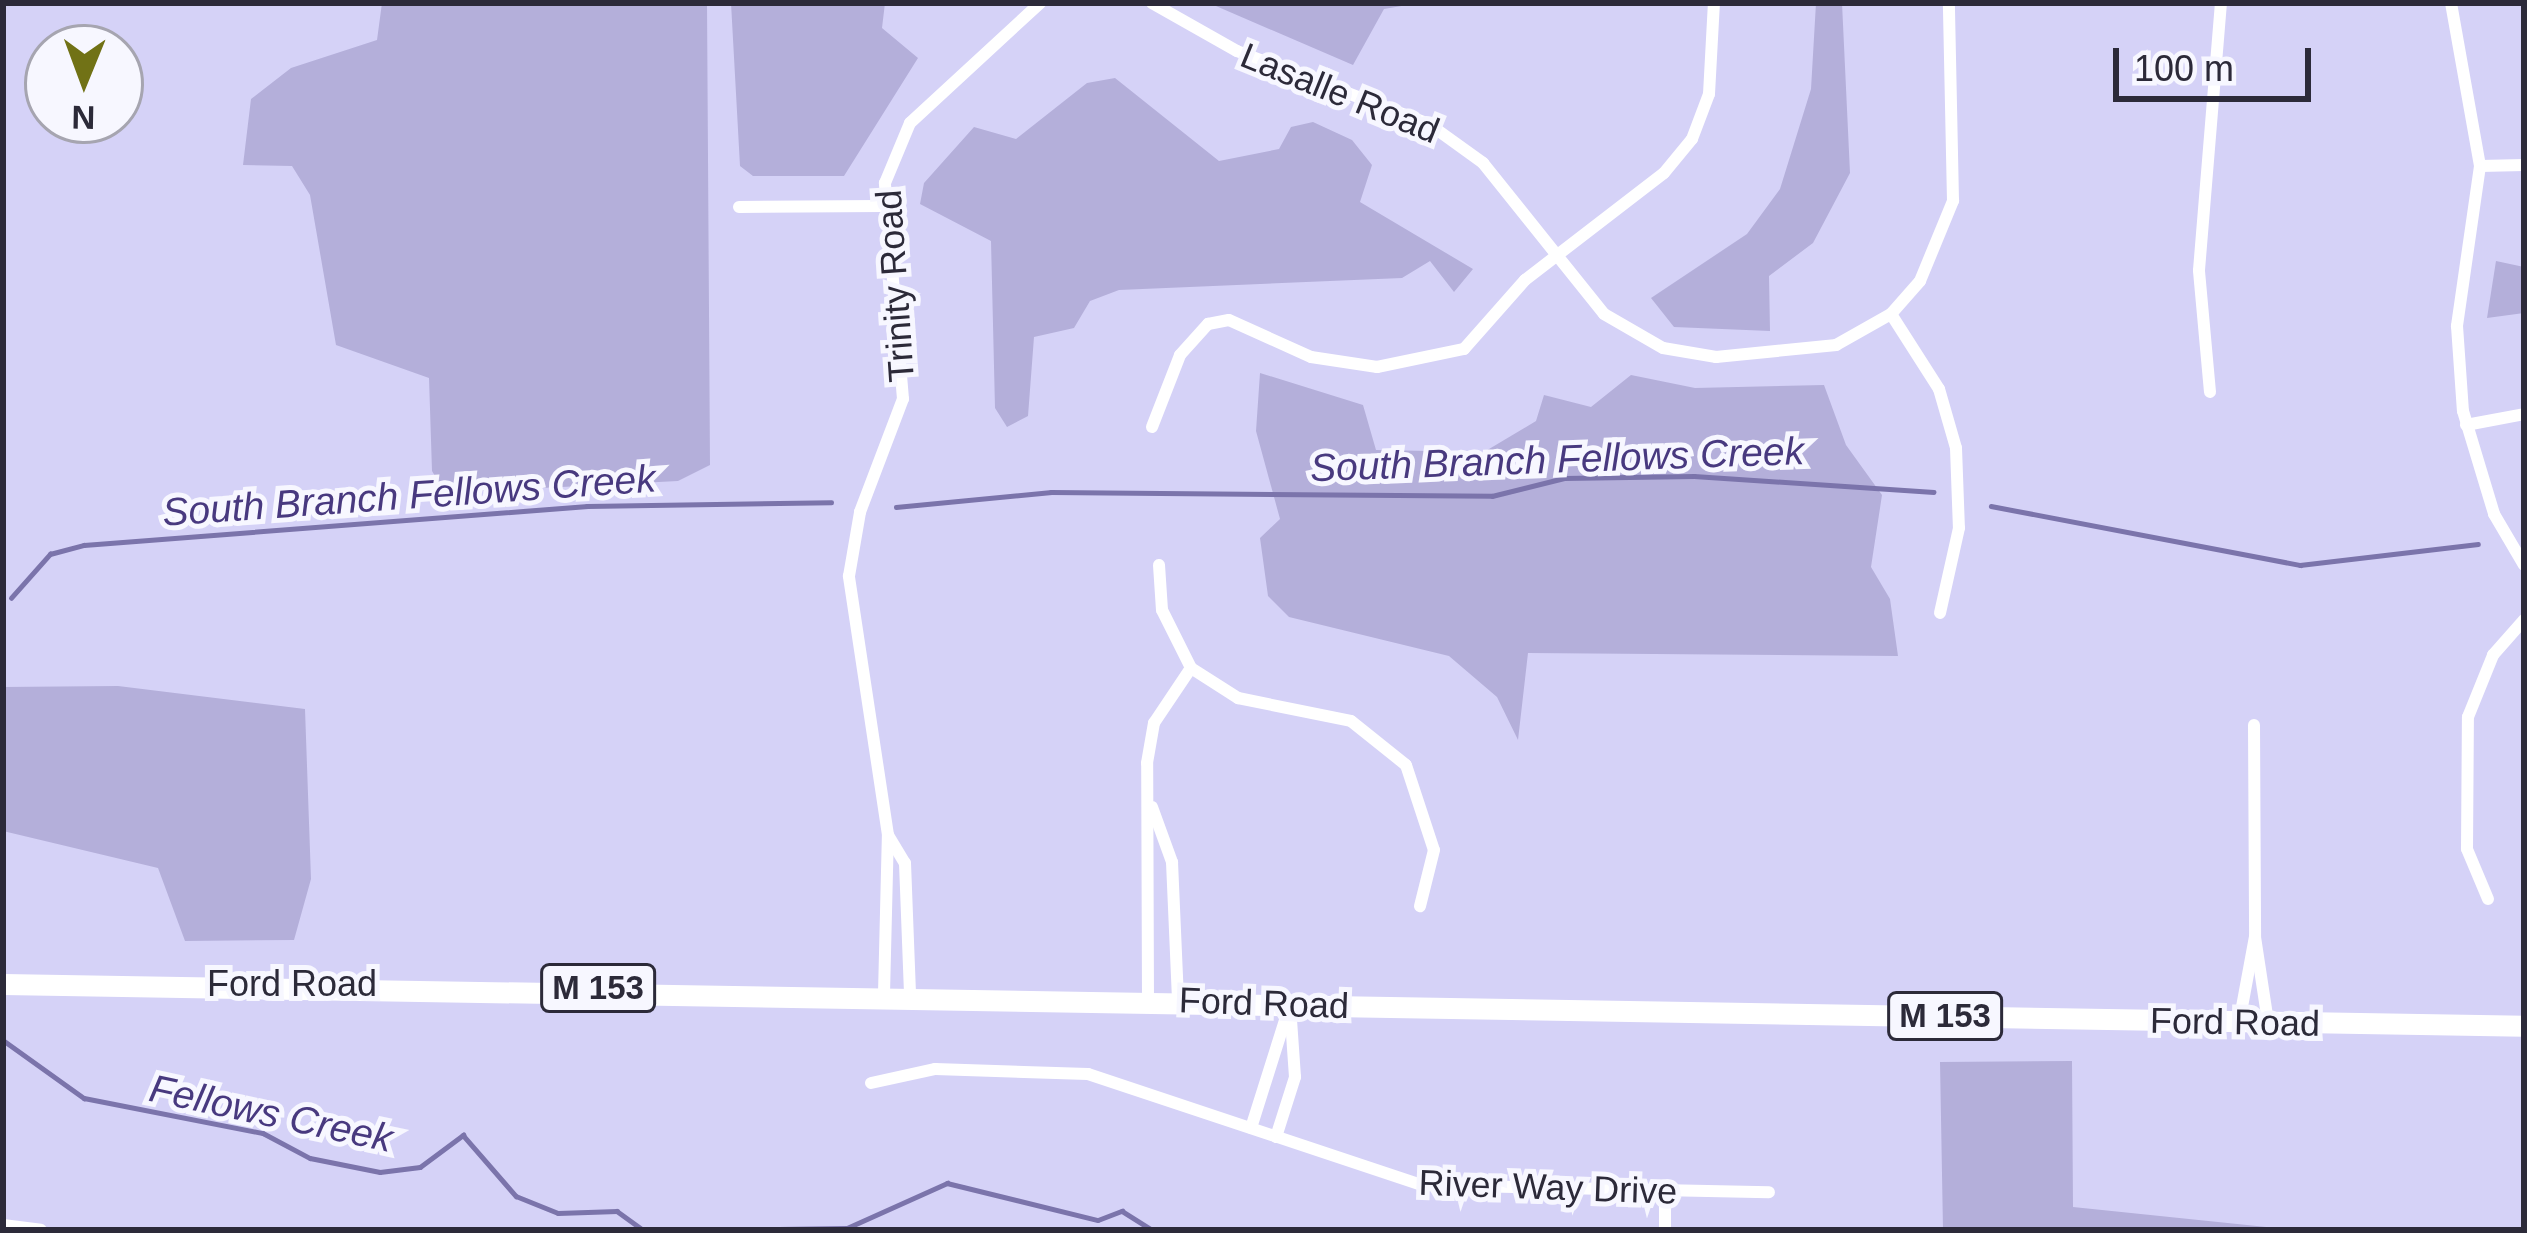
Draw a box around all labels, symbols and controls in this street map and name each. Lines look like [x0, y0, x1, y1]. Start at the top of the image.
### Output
north arrow [24, 24, 144, 144]
scale bar [2119, 24, 2317, 98]
street label: Lasalle Road [1234, 34, 1446, 152]
text: 100 m [2134, 48, 2234, 89]
text: N [71, 99, 96, 136]
street label: Trinity Road [867, 188, 923, 384]
water label: South Branch Fellows Creek [1309, 428, 1805, 492]
water label: South Branch Fellows Creek [161, 455, 657, 537]
road number: M 153 [538, 961, 658, 1015]
street label: Ford Road [207, 962, 377, 1006]
street label: Ford Road [1178, 978, 1350, 1028]
road number: M 153 [1885, 989, 2005, 1043]
street label: Ford Road [2150, 999, 2320, 1045]
water label: Fellows Creek [145, 1065, 397, 1163]
street label: River Way Drive [1418, 1161, 1678, 1213]

